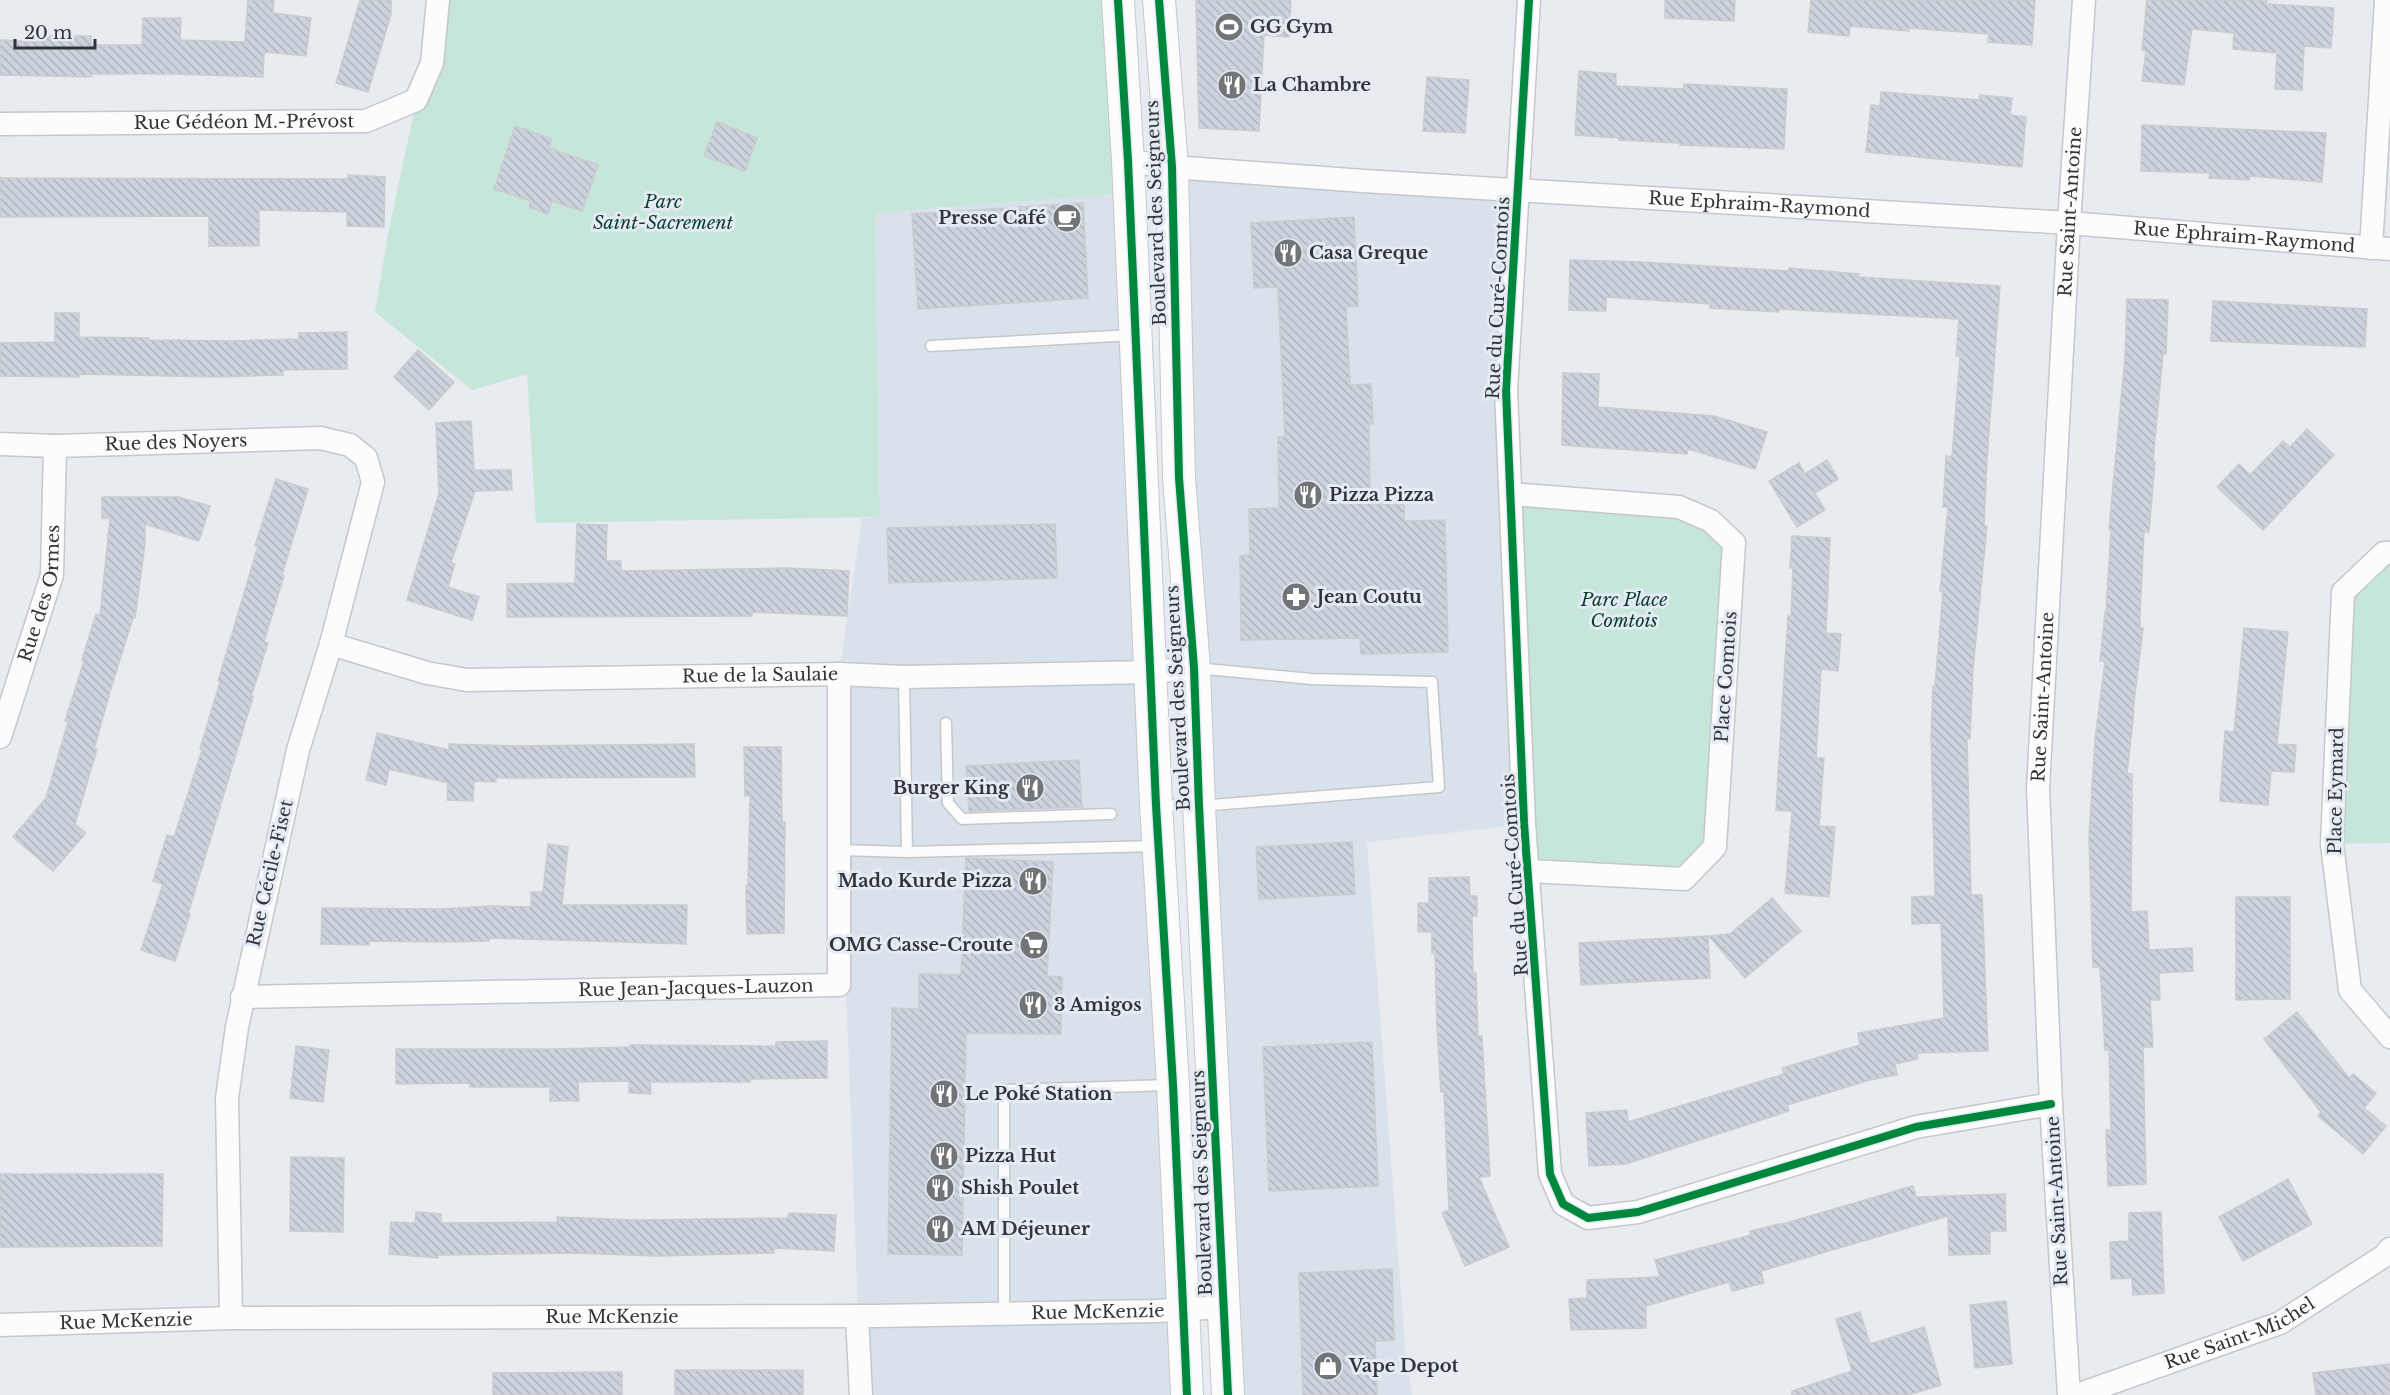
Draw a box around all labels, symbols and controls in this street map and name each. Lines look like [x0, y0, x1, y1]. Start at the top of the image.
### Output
sports icon: GG Gym [1213, 11, 1245, 43]
scale bar [15, 12, 94, 50]
place label: GG Gym [1250, 16, 1333, 38]
text: 20 m [24, 22, 72, 44]
restaurant icon: La Chambre [1216, 69, 1248, 101]
place label: La Chambre [1253, 74, 1371, 96]
street label: Boulevard des Seigneurs [1141, 100, 1171, 326]
street label: Rue Gédéon M.-Prévost [134, 110, 354, 134]
street label: Rue Saint-Antoine [2054, 126, 2086, 297]
street label: Rue Ephraim-Raymond [1648, 187, 1871, 222]
park label: Parc Saint-Sacrement [593, 191, 733, 234]
street label: Rue du Curé-Comtois [1482, 196, 1514, 400]
cafe icon: Presse Café [1051, 202, 1083, 234]
place label: Presse Café [938, 207, 1046, 229]
street label: Rue Ephraim-Raymond [2132, 217, 2356, 257]
restaurant icon: Casa Greque [1272, 237, 1304, 269]
place label: Casa Greque [1309, 242, 1428, 264]
street label: Rue des Noyers [104, 429, 248, 456]
restaurant icon: Pizza Pizza [1292, 479, 1324, 511]
place label: Pizza Pizza [1329, 484, 1435, 506]
street label: Rue des Ormes [14, 524, 64, 665]
pharmacy icon: Jean Coutu [1280, 581, 1312, 613]
street label: Boulevard des Seigneurs [1161, 584, 1195, 812]
place label: Jean Coutu [1313, 586, 1422, 608]
park label: Parc Place Comtois [1580, 589, 1667, 632]
street label: Place Comtois [1710, 611, 1742, 743]
street label: Rue Saint-Antoine [2027, 611, 2059, 783]
street label: Rue de la Saulaie [682, 663, 838, 688]
street label: Place Eymard [2324, 727, 2348, 855]
restaurant icon: Burger King [1014, 772, 1046, 804]
street label: Rue du Curé-Comtois [1497, 773, 1533, 977]
place label: Burger King [893, 777, 1010, 799]
street label: Rue Cécile-Fiset [242, 797, 298, 949]
restaurant icon: Mado Kurde Pizza [1017, 865, 1049, 897]
place label: Mado Kurde Pizza [838, 870, 1013, 892]
supermarket icon: OMG Casse-Croute [1018, 929, 1050, 961]
place label: OMG Casse-Croute [829, 934, 1013, 956]
street label: Rue Jean-Jacques-Lauzon [578, 975, 814, 1001]
restaurant icon: 3 Amigos [1017, 989, 1049, 1021]
place label: 3 Amigos [1054, 994, 1142, 1016]
street label: Boulevard des Seigneurs [1187, 1070, 1217, 1296]
restaurant icon: Le Poké Station [928, 1078, 960, 1110]
place label: Le Poké Station [965, 1083, 1112, 1105]
street label: Rue Saint-Antoine [2042, 1115, 2072, 1287]
restaurant icon: Pizza Hut [928, 1140, 960, 1172]
place label: Pizza Hut [965, 1145, 1056, 1167]
restaurant icon: Shish Poulet [924, 1172, 956, 1204]
place label: Shish Poulet [961, 1177, 1079, 1199]
restaurant icon: AM Déjeuner [924, 1213, 956, 1245]
place label: AM Déjeuner [960, 1218, 1090, 1240]
street label: Rue Saint-Michel [2162, 1293, 2319, 1374]
street label: Rue McKenzie [1031, 1300, 1165, 1324]
street label: Rue McKenzie [545, 1306, 679, 1328]
street label: Rue McKenzie [59, 1308, 193, 1334]
shop icon: Vape Depot [1312, 1350, 1344, 1382]
place label: Vape Depot [1348, 1355, 1459, 1377]

